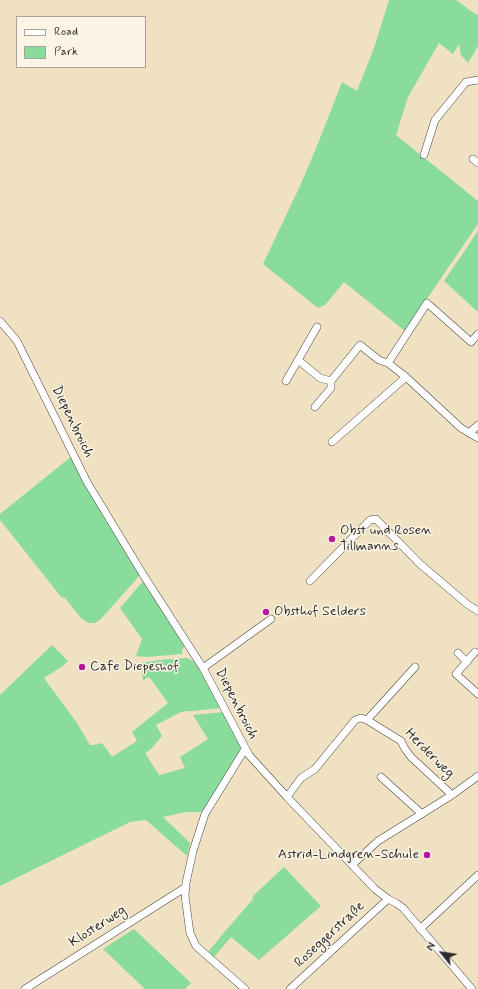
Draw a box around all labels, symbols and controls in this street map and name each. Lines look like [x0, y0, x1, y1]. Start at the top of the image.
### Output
legend [16, 16, 146, 68]
text: Road [54, 24, 78, 40]
text: Park [54, 44, 78, 60]
street label: Diepenbroich [47, 383, 97, 461]
place label: Obst und Rosen Tillmanns [340, 523, 432, 556]
marker: Obst und Rosen Tillmanns [327, 534, 337, 544]
place label: Obsthof Selders [274, 604, 366, 620]
marker: Obsthof Selders [261, 607, 271, 617]
place label: Cafe Diepeshof [90, 659, 179, 675]
marker: Cafe Diepeshof [77, 662, 87, 672]
street label: Diepenbroich [211, 666, 261, 742]
street label: Herderweg [401, 726, 457, 782]
place label: Astrid-Lindgren-Schule [278, 847, 419, 863]
marker: Astrid-Lindgren-Schule [422, 850, 432, 860]
street label: Roseggerstraße [291, 898, 369, 972]
street label: Klosterweg [66, 902, 130, 952]
north arrow [422, 933, 462, 973]
text: N [424, 940, 439, 954]

